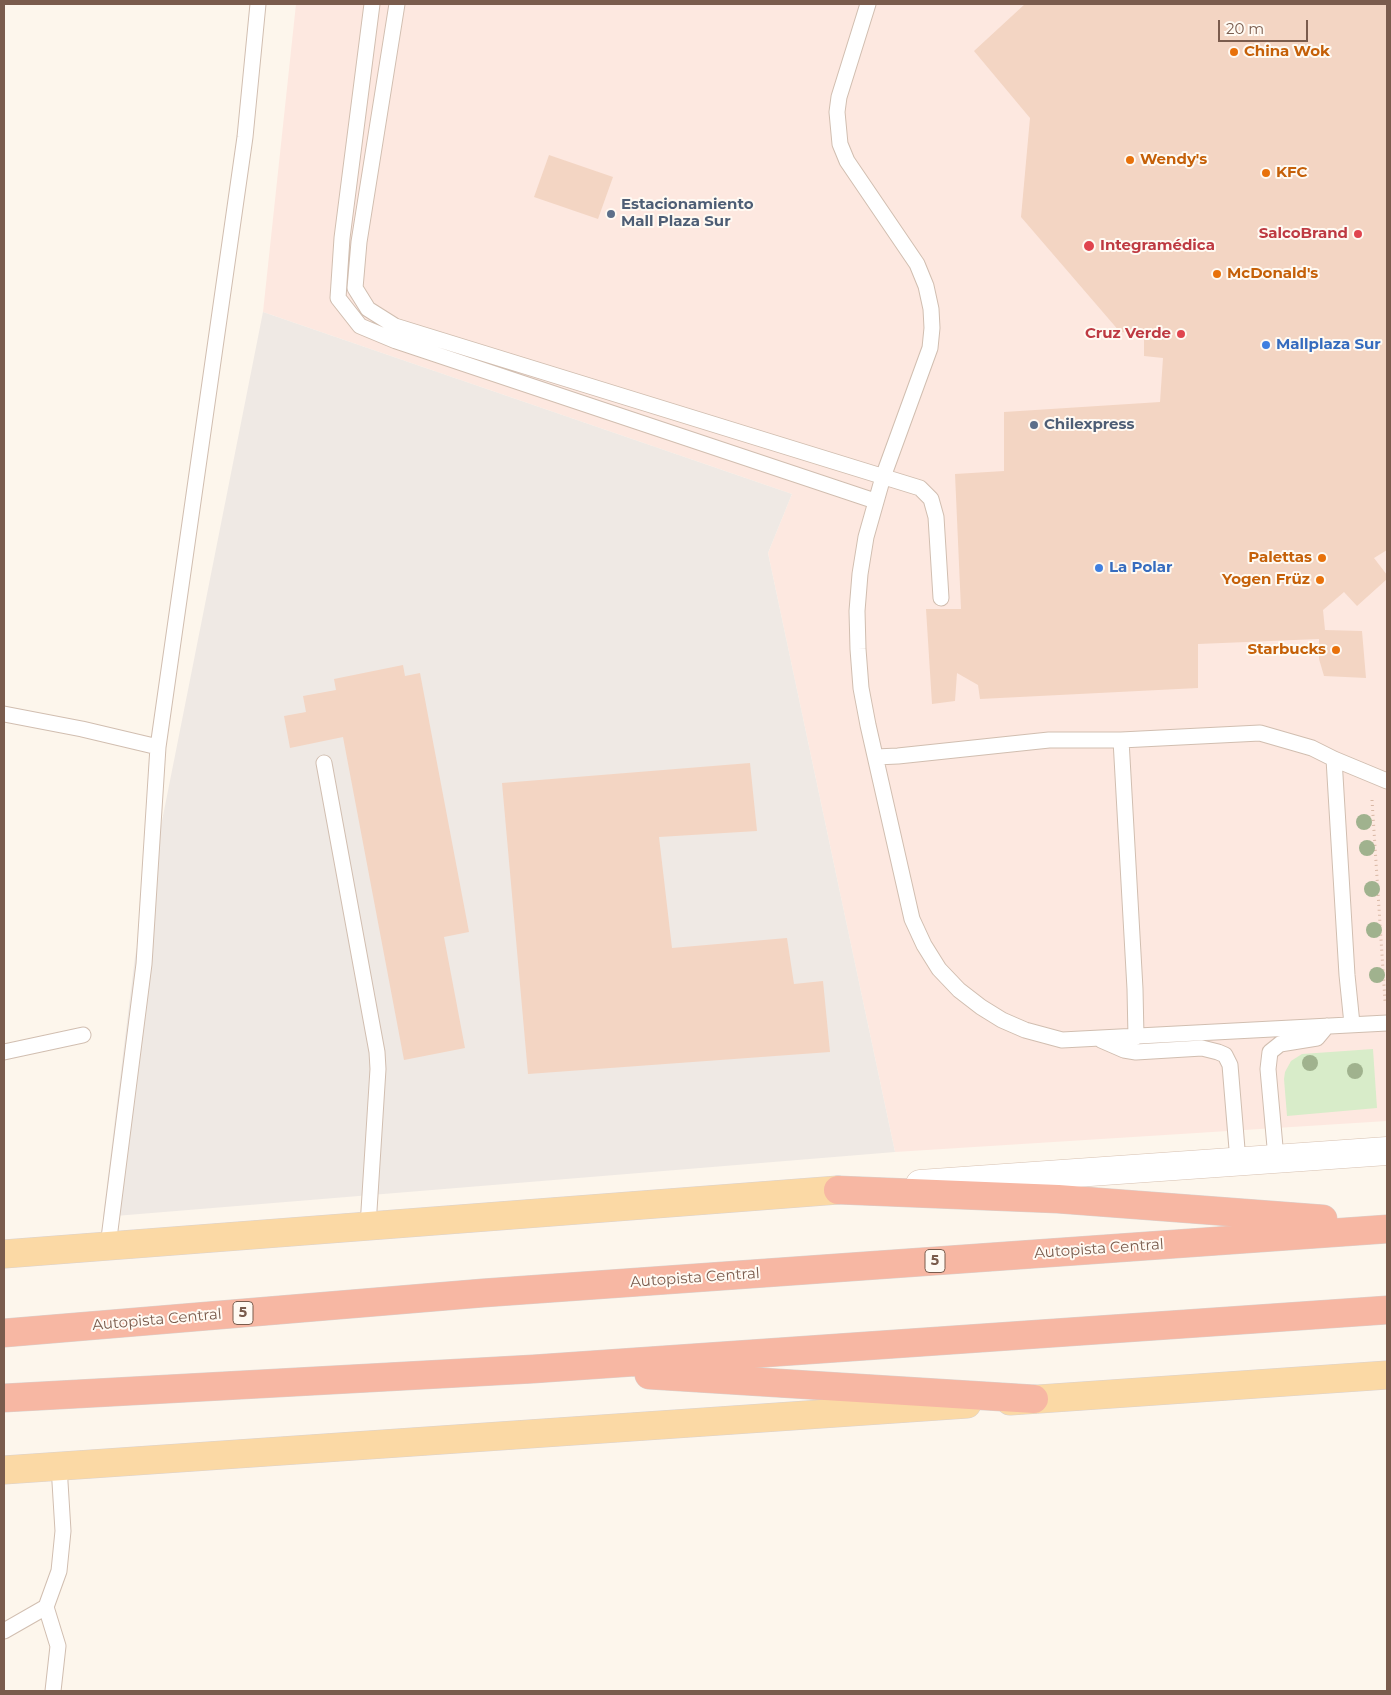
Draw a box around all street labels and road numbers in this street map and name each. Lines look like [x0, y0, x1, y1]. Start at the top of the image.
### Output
street label: Autopista Central [1034, 1235, 1164, 1263]
road number: 5 [925, 1250, 945, 1272]
street label: Autopista Central [630, 1264, 760, 1292]
road number: 5 [233, 1302, 253, 1325]
street label: Autopista Central [92, 1305, 222, 1335]

